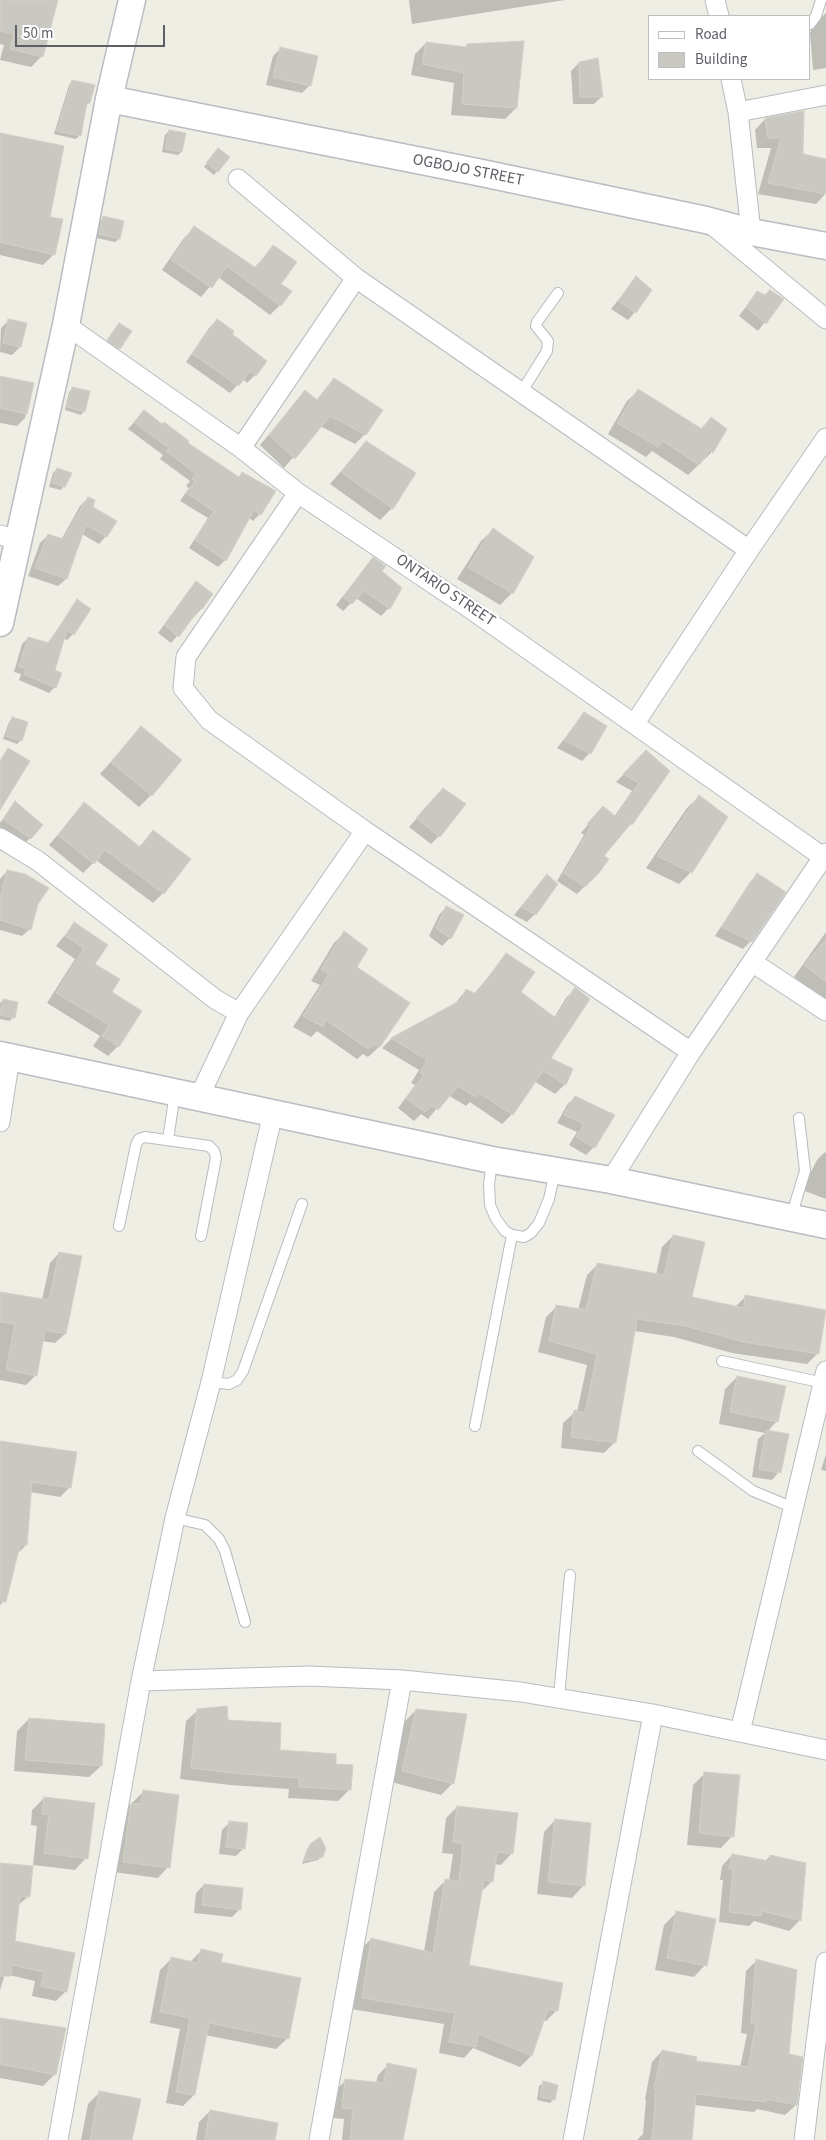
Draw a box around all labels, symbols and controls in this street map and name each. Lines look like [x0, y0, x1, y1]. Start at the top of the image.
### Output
scale bar [18, 15, 168, 47]
legend [648, 15, 811, 80]
text: 50 m [23, 23, 53, 44]
text: Road [695, 24, 727, 45]
text: Building [695, 49, 747, 70]
street label: OGBOJO STREET [411, 151, 525, 191]
street label: ONTARIO STREET [392, 551, 498, 631]

